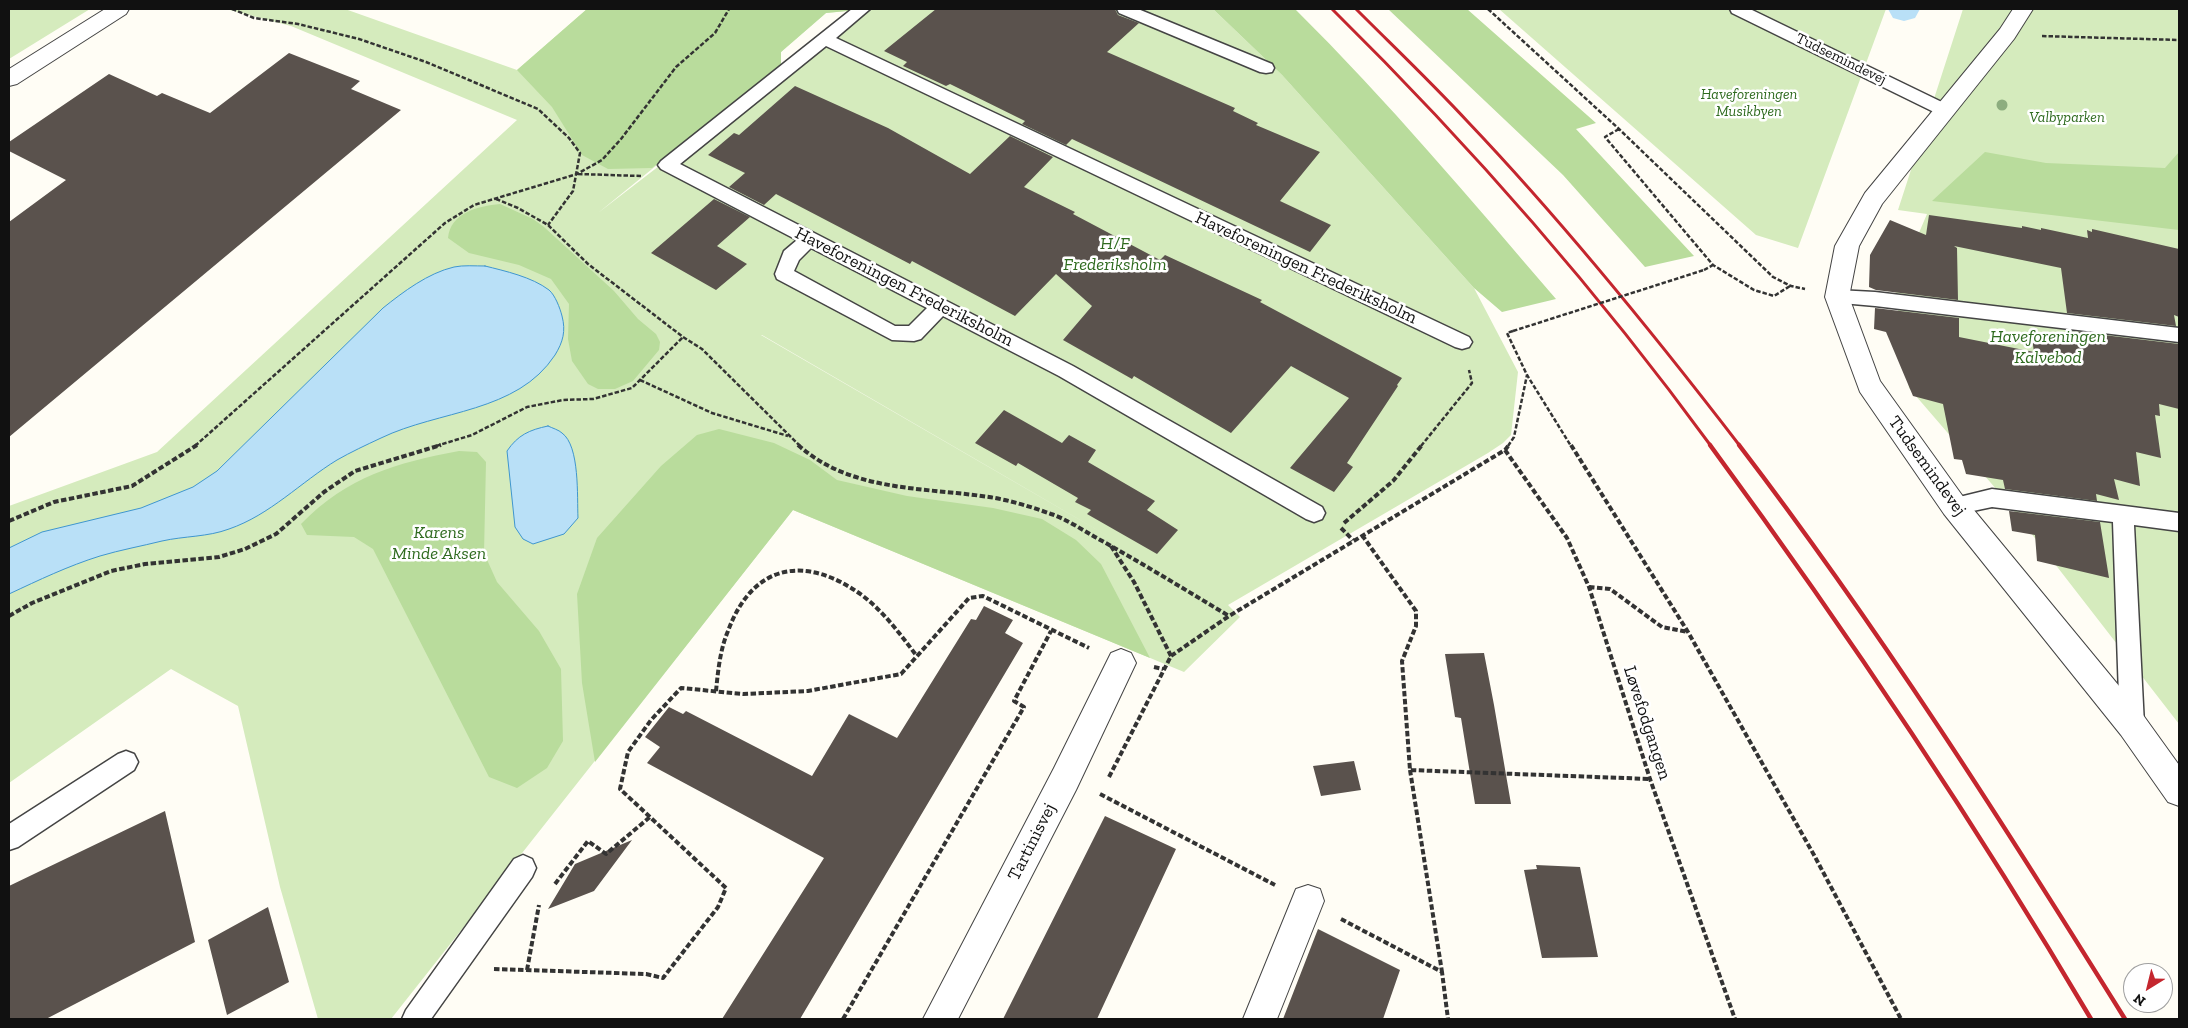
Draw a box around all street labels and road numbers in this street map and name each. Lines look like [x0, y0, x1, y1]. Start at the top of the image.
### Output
street label: Tudsemindevej [1793, 29, 1889, 89]
street label: Haveforeningen Frederiksholm [1192, 207, 1420, 329]
street label: Haveforeningen Frederiksholm [791, 222, 1017, 352]
street label: Tudsemindevej [1884, 412, 1970, 520]
street label: Løvefodgangen [1618, 663, 1676, 783]
street label: Tartinisvej [1003, 800, 1061, 884]

